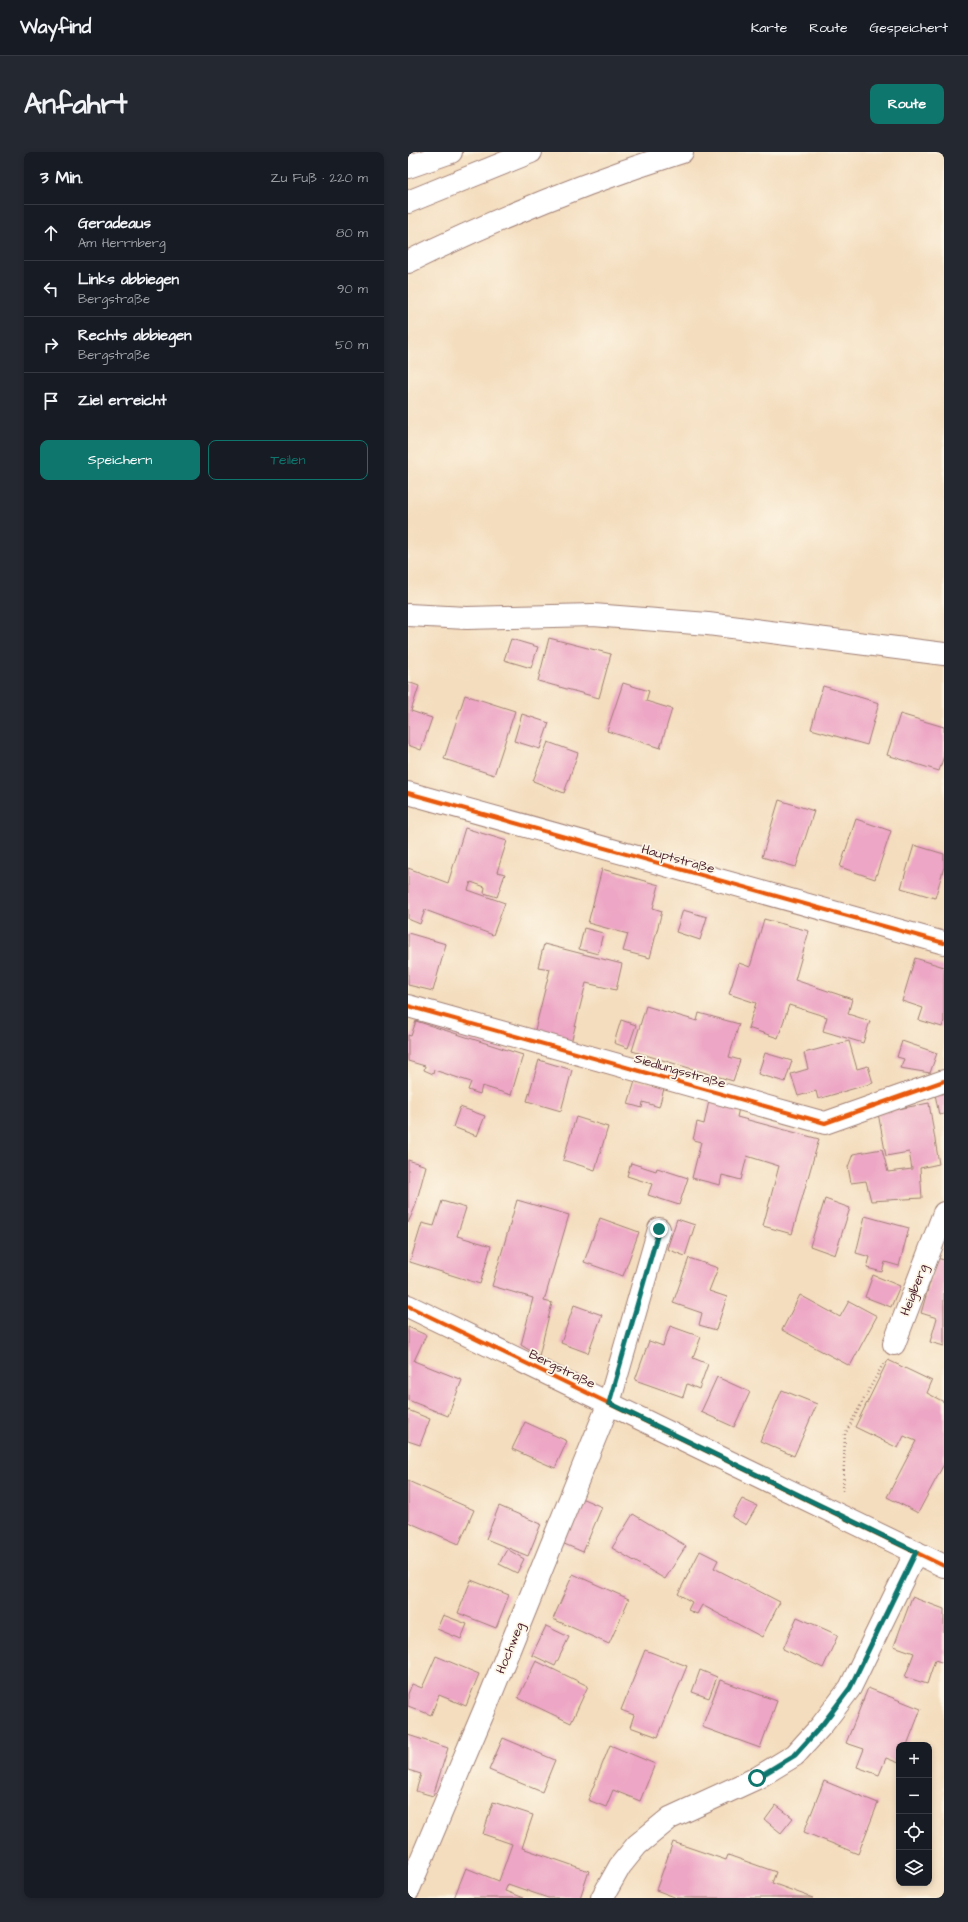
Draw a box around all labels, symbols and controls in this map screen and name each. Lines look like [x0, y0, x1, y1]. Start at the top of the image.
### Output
text: Wayfind [20, 14, 91, 41]
text: Karte [751, 18, 787, 38]
text: Route [809, 18, 847, 38]
text: Gespeichert [869, 18, 948, 38]
button: Route [870, 84, 944, 124]
text: Anfahrt [24, 85, 127, 124]
text: 3 Min. [40, 166, 83, 190]
text: Zu Fuß · 220 m [271, 169, 368, 187]
text: Geradeaus [78, 213, 151, 234]
icon: ahead [40, 222, 62, 244]
text: 80 m [336, 224, 368, 242]
text: Am Herrnberg [78, 234, 166, 252]
text: Links abbiegen [78, 269, 179, 290]
icon: left [40, 278, 62, 300]
text: 90 m [337, 280, 368, 298]
text: Bergstraße [78, 290, 150, 308]
text: Rechts abbiegen [78, 325, 192, 346]
icon: right [40, 334, 62, 356]
text: 50 m [335, 336, 368, 354]
text: Bergstraße [78, 346, 150, 364]
icon: arrive [40, 390, 62, 412]
text: Ziel erreicht [78, 390, 167, 411]
button: Speichern [40, 440, 200, 480]
button: Teilen [208, 440, 368, 480]
street label: Hauptstraße [639, 840, 717, 878]
street label: Siedlungsstraße [632, 1049, 728, 1094]
route end [650, 1220, 668, 1238]
street label: Heiglberg [896, 1261, 933, 1319]
street label: Bergstraße [525, 1345, 598, 1394]
street label: Hochweg [492, 1619, 530, 1677]
map controls [896, 1742, 932, 1886]
button: + [896, 1742, 932, 1778]
route start [748, 1769, 766, 1787]
button: − [896, 1778, 932, 1814]
button: locate [896, 1814, 932, 1850]
button: layers [896, 1850, 932, 1886]

